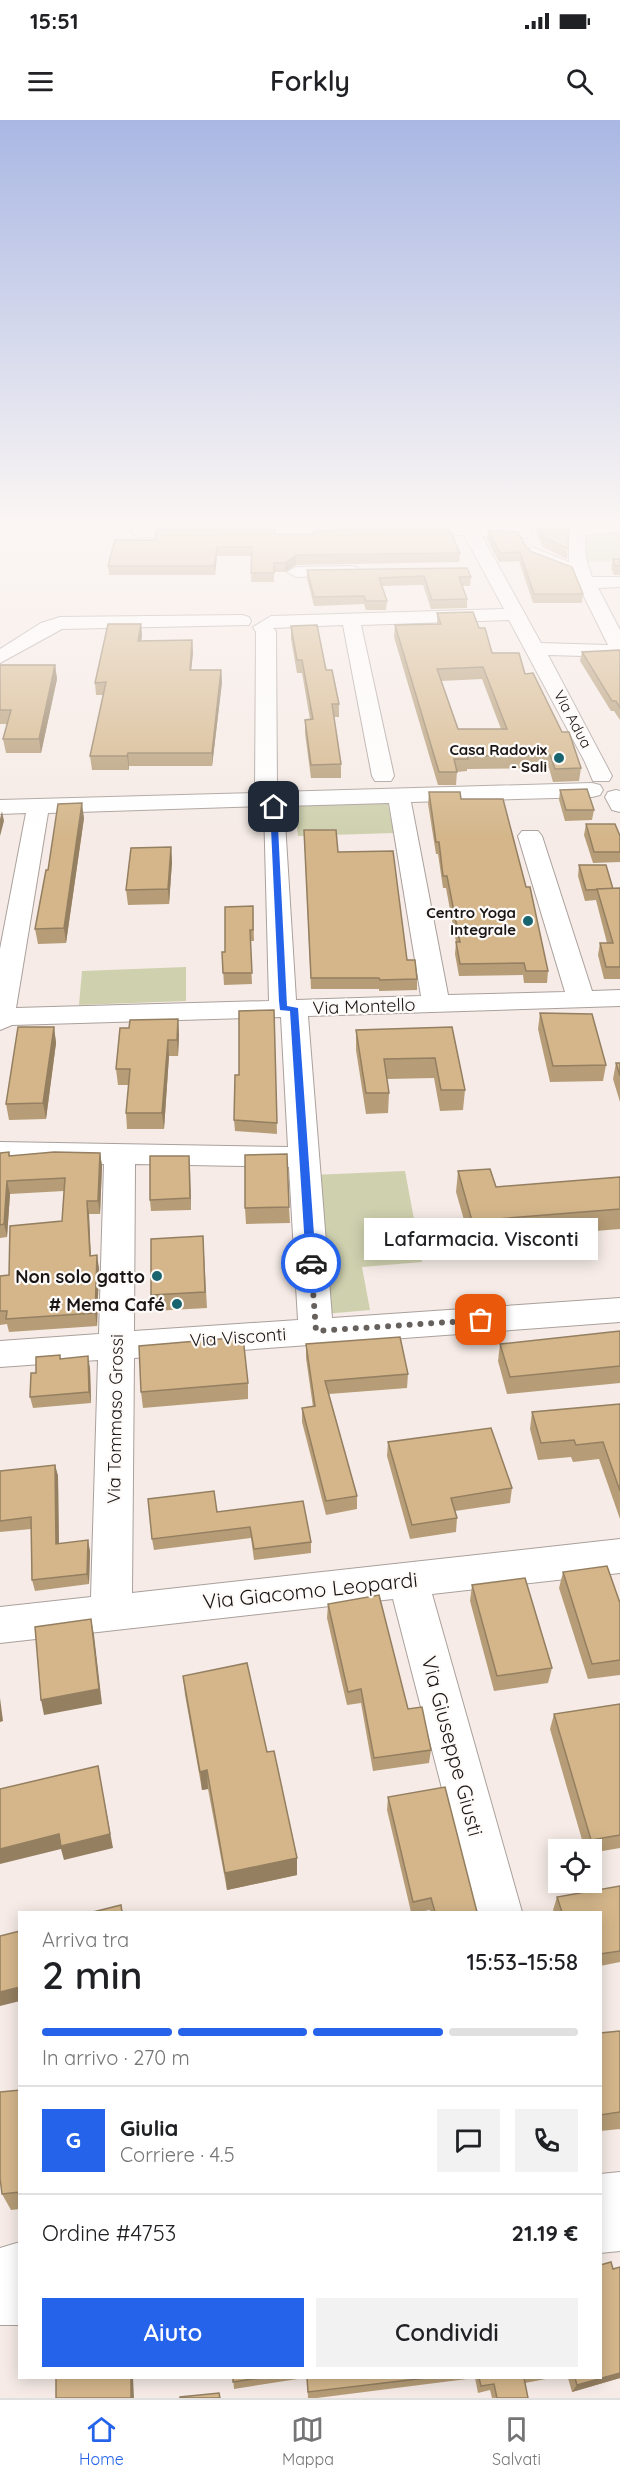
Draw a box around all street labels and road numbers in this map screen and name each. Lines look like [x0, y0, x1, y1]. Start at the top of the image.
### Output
street label: Via Adua [550, 687, 596, 751]
street label: Via Montello [312, 993, 416, 1019]
street label: Via Visconti [189, 1322, 287, 1352]
street label: Via Tommaso Grossi [102, 1334, 128, 1504]
street label: Via Giacomo Leopardi [201, 1566, 419, 1614]
street label: Via Giuseppe Giusti [416, 1653, 490, 1839]

